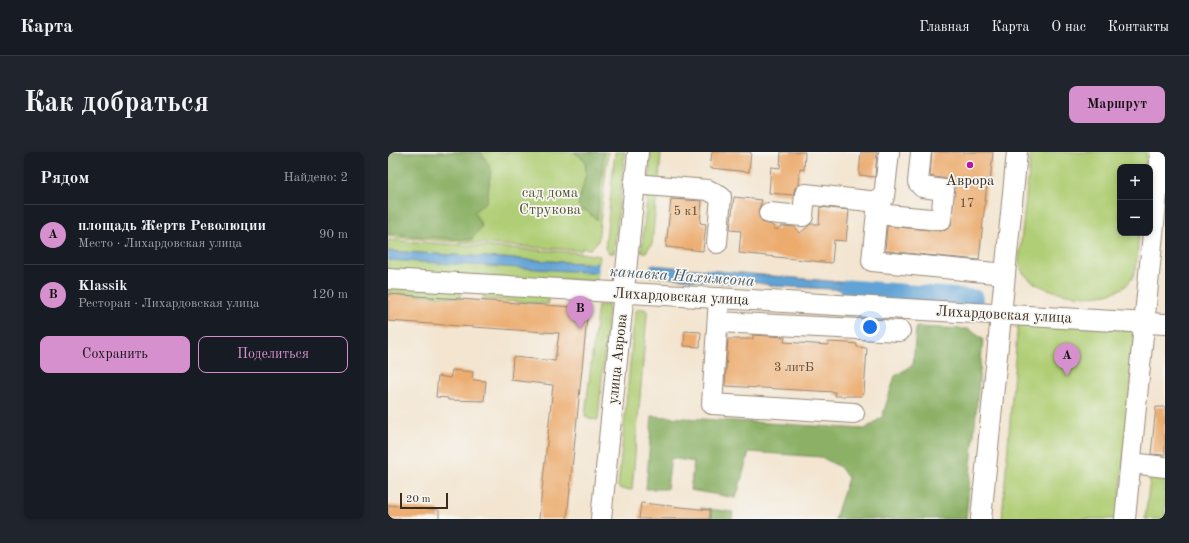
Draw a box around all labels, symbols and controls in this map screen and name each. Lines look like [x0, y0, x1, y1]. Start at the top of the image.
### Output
text: Карта [20, 18, 73, 37]
text: Главная [919, 20, 969, 34]
text: Карта [991, 20, 1029, 34]
text: О нас [1051, 20, 1086, 34]
text: Контакты [1108, 20, 1169, 34]
button: Маршрут [1069, 86, 1165, 123]
text: Как добраться [24, 90, 209, 118]
marker: Аврора [965, 160, 975, 170]
map controls [1117, 164, 1153, 236]
button: + [1117, 164, 1153, 200]
text: Рядом [40, 170, 89, 187]
text: Найдено: 2 [284, 171, 348, 184]
place label: Аврора [945, 174, 995, 189]
park label: сад дома Струкова [519, 186, 582, 218]
house number: 17 [959, 197, 975, 210]
button: − [1117, 200, 1153, 236]
house number: 5 к1 [673, 205, 699, 218]
text: площадь Жертв Революции [78, 219, 266, 234]
text: A [48, 228, 58, 241]
text: 90 m [319, 228, 348, 241]
text: Место · Лихардовская улица [78, 237, 242, 250]
water label: канавка Нахимсона [609, 264, 756, 290]
text: Klassik [78, 279, 128, 294]
street label: Лихардовская улица [613, 286, 750, 309]
text: B [48, 288, 58, 301]
text: 120 m [311, 288, 348, 301]
pin: B [567, 296, 593, 329]
text: Ресторан · Лихардовская улица [78, 297, 260, 310]
street label: Лихардовская улица [936, 304, 1073, 327]
street label: улица Аврова [606, 313, 631, 405]
your location [860, 317, 880, 337]
button: Сохранить [40, 336, 190, 373]
button: Поделиться [198, 336, 348, 373]
pin: A [1054, 343, 1080, 376]
house number: 3 литБ [774, 361, 814, 374]
scale bar [400, 491, 448, 510]
text: 20 m [406, 494, 431, 505]

